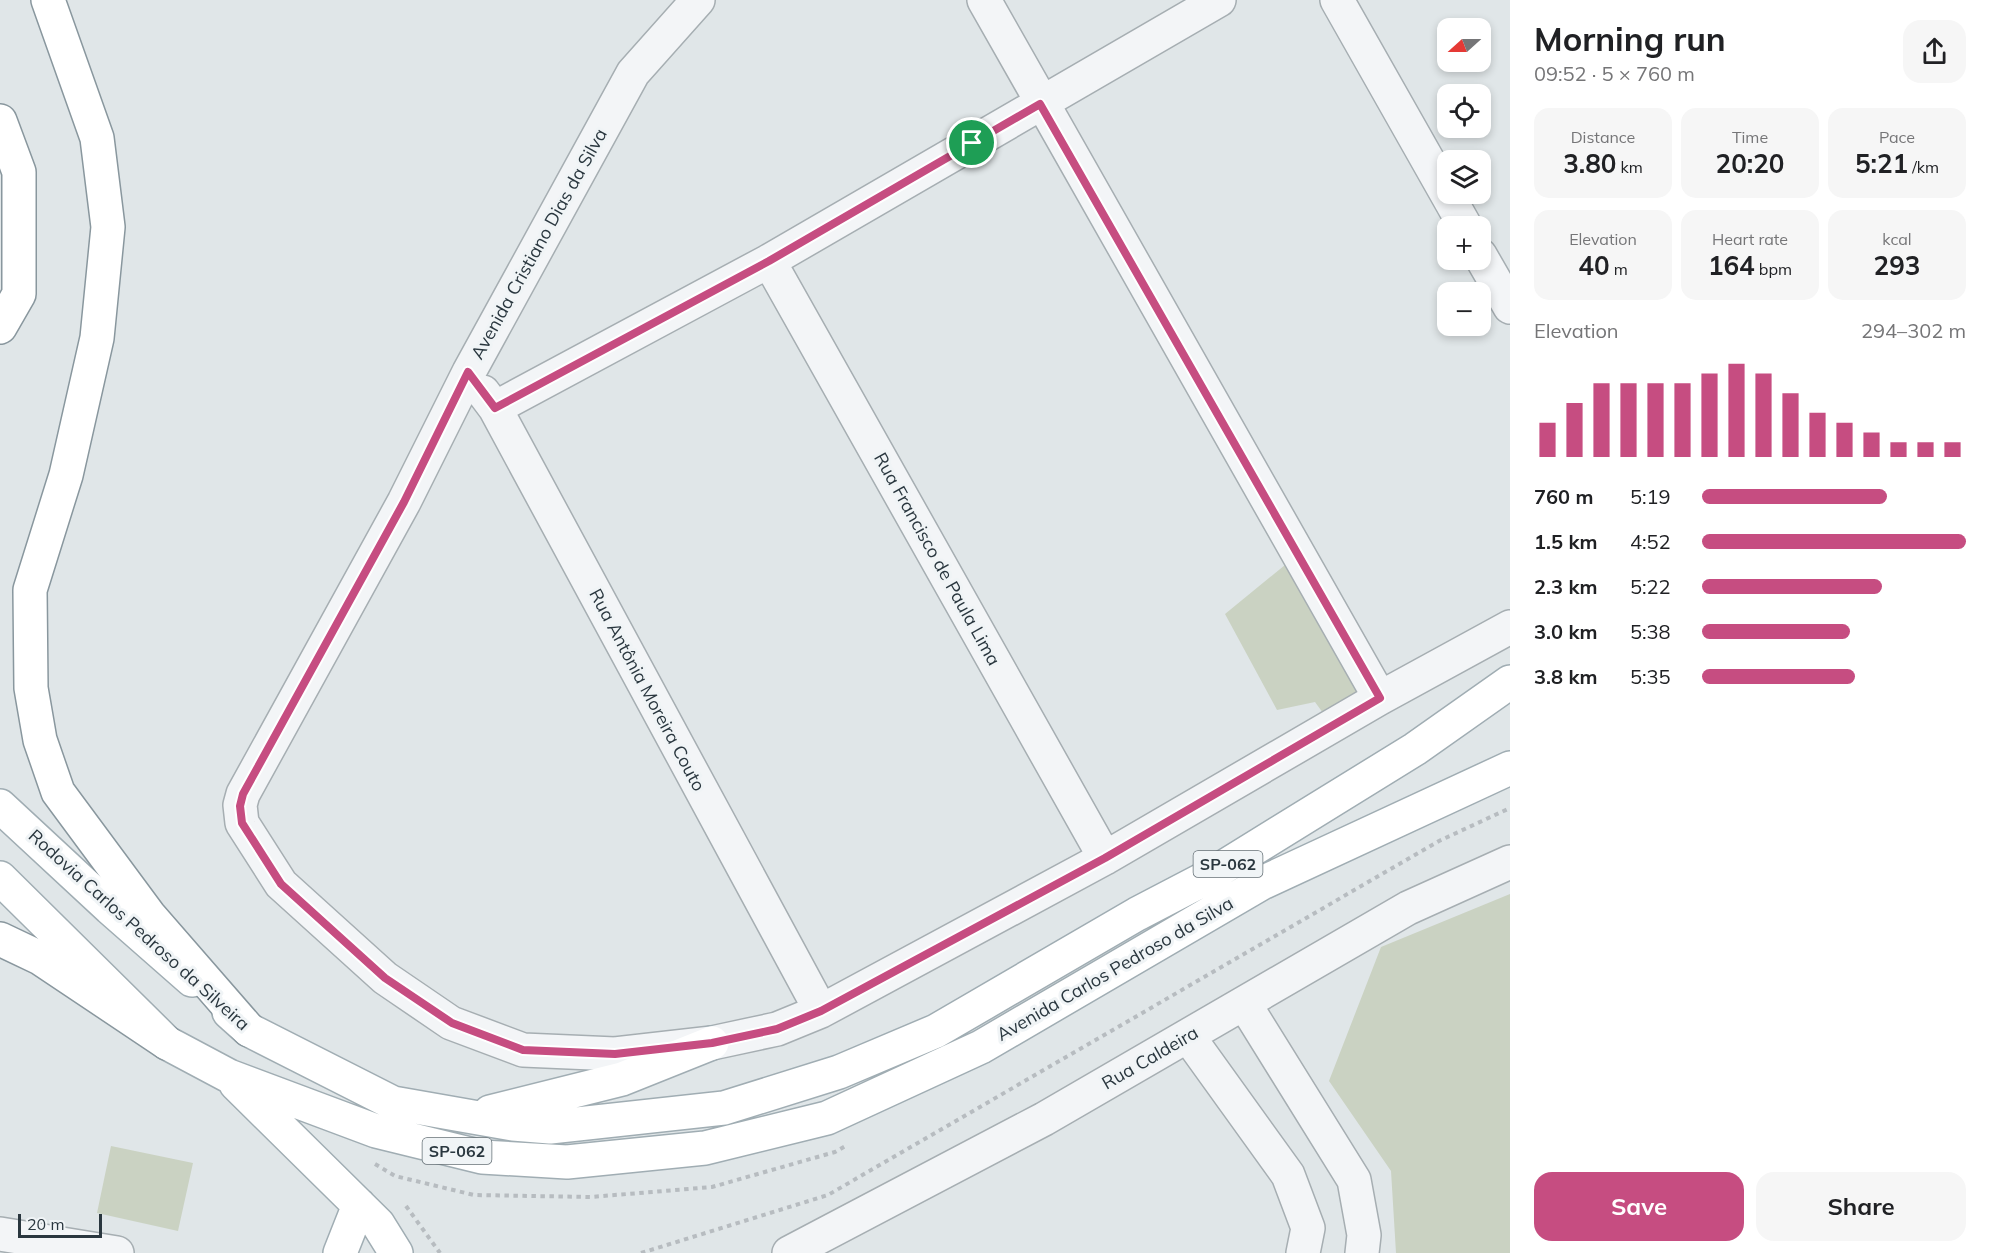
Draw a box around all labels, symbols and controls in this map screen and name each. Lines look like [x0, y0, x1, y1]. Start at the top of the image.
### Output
north arrow [1437, 18, 1491, 72]
map controls [1437, 18, 1491, 336]
text: Morning run [1534, 18, 1726, 59]
button: share [1903, 20, 1966, 83]
text: 09:52 · 5 × 760 m [1534, 61, 1695, 86]
button: locate [1437, 84, 1491, 138]
pin [946, 117, 997, 168]
street label: Avenida Cristiano Dias da Silva [465, 124, 612, 363]
icon: arrive [955, 126, 988, 159]
text: Distance [1571, 127, 1635, 147]
text: Time [1732, 127, 1768, 147]
text: Pace [1879, 127, 1915, 147]
text: 3.80 [1563, 147, 1616, 180]
text: 20:20 [1716, 147, 1784, 180]
text: 5:21 [1855, 147, 1908, 180]
button: layers [1437, 150, 1491, 204]
text: km [1616, 157, 1643, 177]
text: /km [1908, 157, 1939, 177]
button: + [1437, 216, 1491, 270]
text: Elevation [1569, 229, 1637, 249]
text: Heart rate [1712, 229, 1788, 249]
text: kcal [1882, 229, 1912, 249]
text: 40 [1578, 249, 1609, 282]
text: 164 [1708, 249, 1755, 282]
text: 293 [1874, 249, 1920, 282]
text: m [1609, 259, 1628, 279]
text: bpm [1755, 259, 1792, 279]
button: − [1437, 282, 1491, 336]
text: Elevation [1534, 318, 1619, 343]
text: 294–302 m [1861, 318, 1966, 343]
street label: Rua Francisco de Paula Lima [869, 448, 1006, 669]
text: 760 m [1534, 484, 1593, 509]
text: 5:19 [1630, 484, 1671, 509]
text: 1.5 km [1534, 529, 1597, 554]
text: 4:52 [1630, 529, 1671, 554]
text: 2.3 km [1534, 574, 1597, 599]
text: 5:22 [1630, 574, 1671, 599]
street label: Rua Antônia Moreira Couto [584, 585, 711, 795]
text: 3.0 km [1534, 619, 1597, 644]
text: 5:38 [1630, 619, 1671, 644]
text: 3.8 km [1534, 664, 1597, 689]
text: 5:35 [1630, 664, 1671, 689]
street label: Rodovia Carlos Pedroso da Silveira [24, 824, 255, 1035]
road number: SP-062 [1194, 851, 1262, 877]
street label: Avenida Carlos Pedroso da Silva [992, 891, 1237, 1046]
street label: Rua Caldeira [1097, 1021, 1202, 1094]
road number: SP-062 [422, 1138, 492, 1164]
button: Save [1534, 1172, 1744, 1241]
button: Share [1756, 1172, 1966, 1241]
scale bar [18, 1211, 102, 1238]
text: 20 m [27, 1214, 64, 1234]

